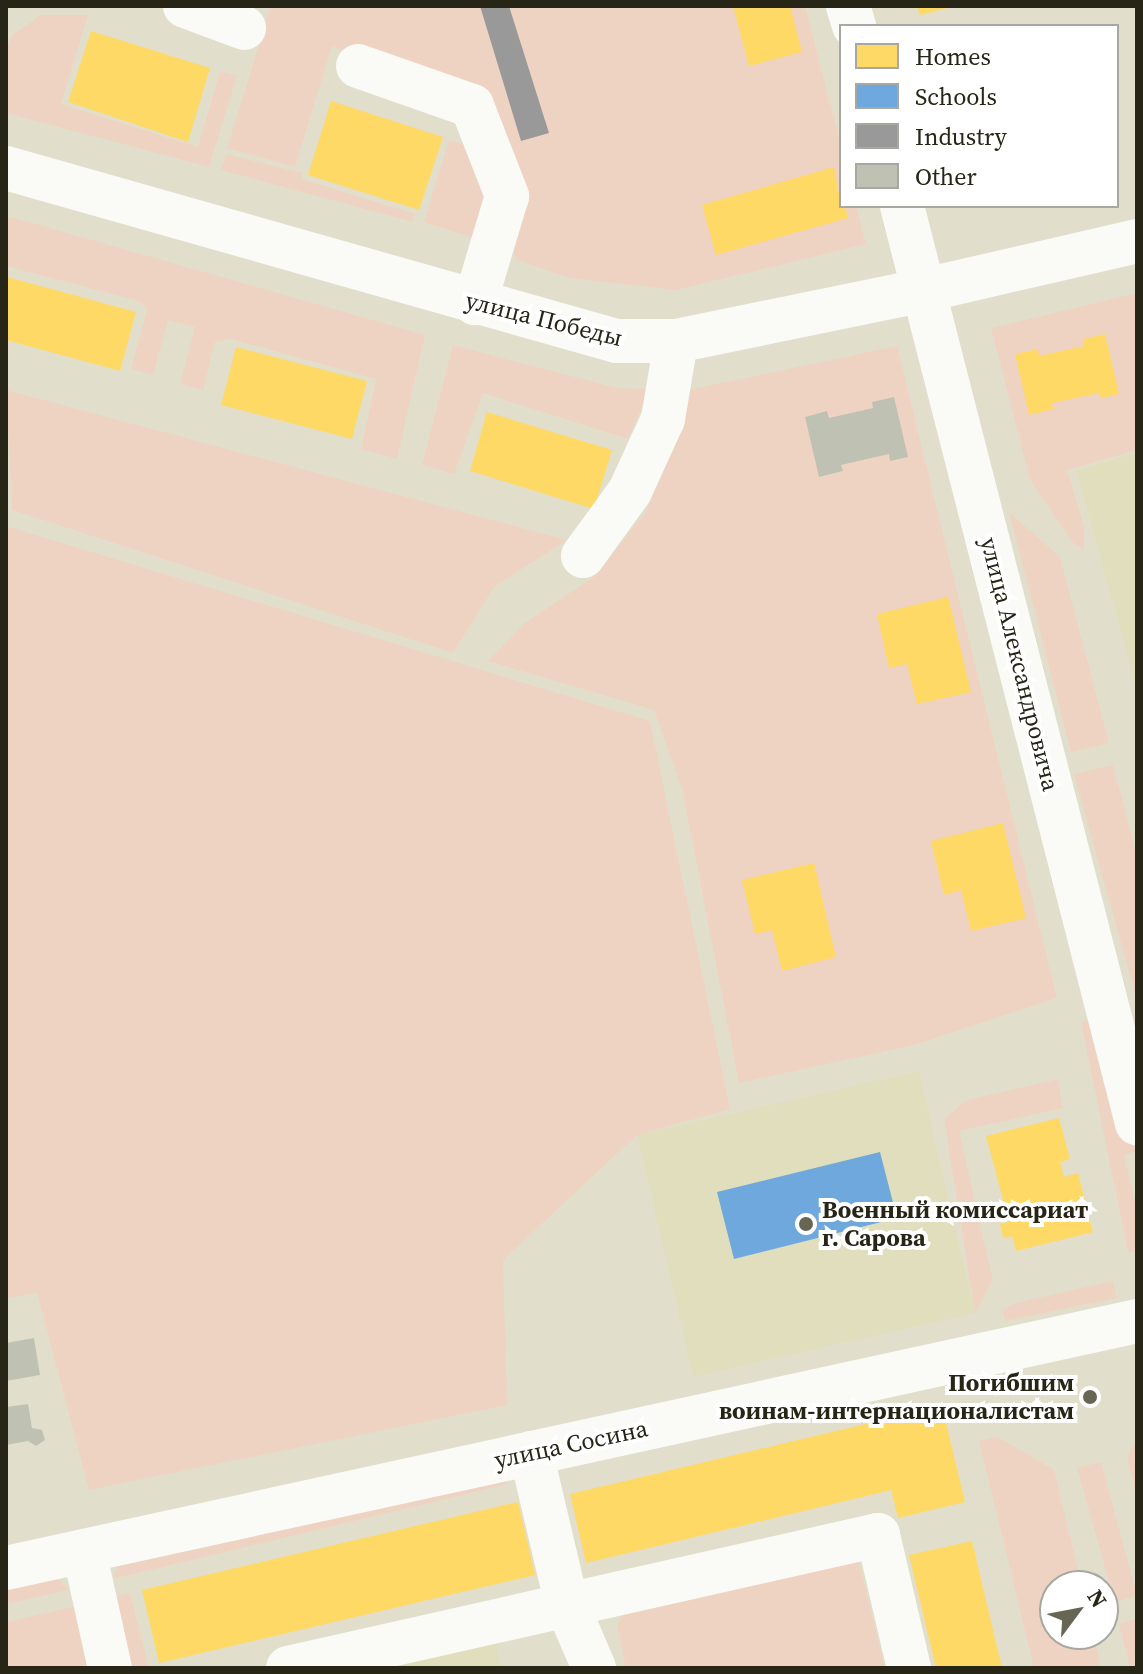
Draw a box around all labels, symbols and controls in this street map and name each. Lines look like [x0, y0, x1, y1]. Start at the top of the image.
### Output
legend [839, 24, 1119, 208]
text: Homes [915, 40, 991, 73]
text: Schools [915, 80, 997, 113]
text: Industry [915, 120, 1007, 153]
text: Other [915, 160, 977, 193]
street label: улица Победы [462, 286, 626, 352]
street label: улица Александровича [975, 534, 1065, 794]
place label: Военный комиссариат г. Сарова [822, 1196, 1088, 1252]
marker: Военный комиссариат г. Сарова [797, 1215, 815, 1233]
place label: Погибшим воинам-интернационалистам [719, 1369, 1074, 1425]
marker: Погибшим воинам-интернационалистам [1081, 1388, 1099, 1406]
street label: улица Сосина [492, 1414, 650, 1474]
north arrow [1039, 1570, 1119, 1650]
text: N [1081, 1584, 1115, 1613]

